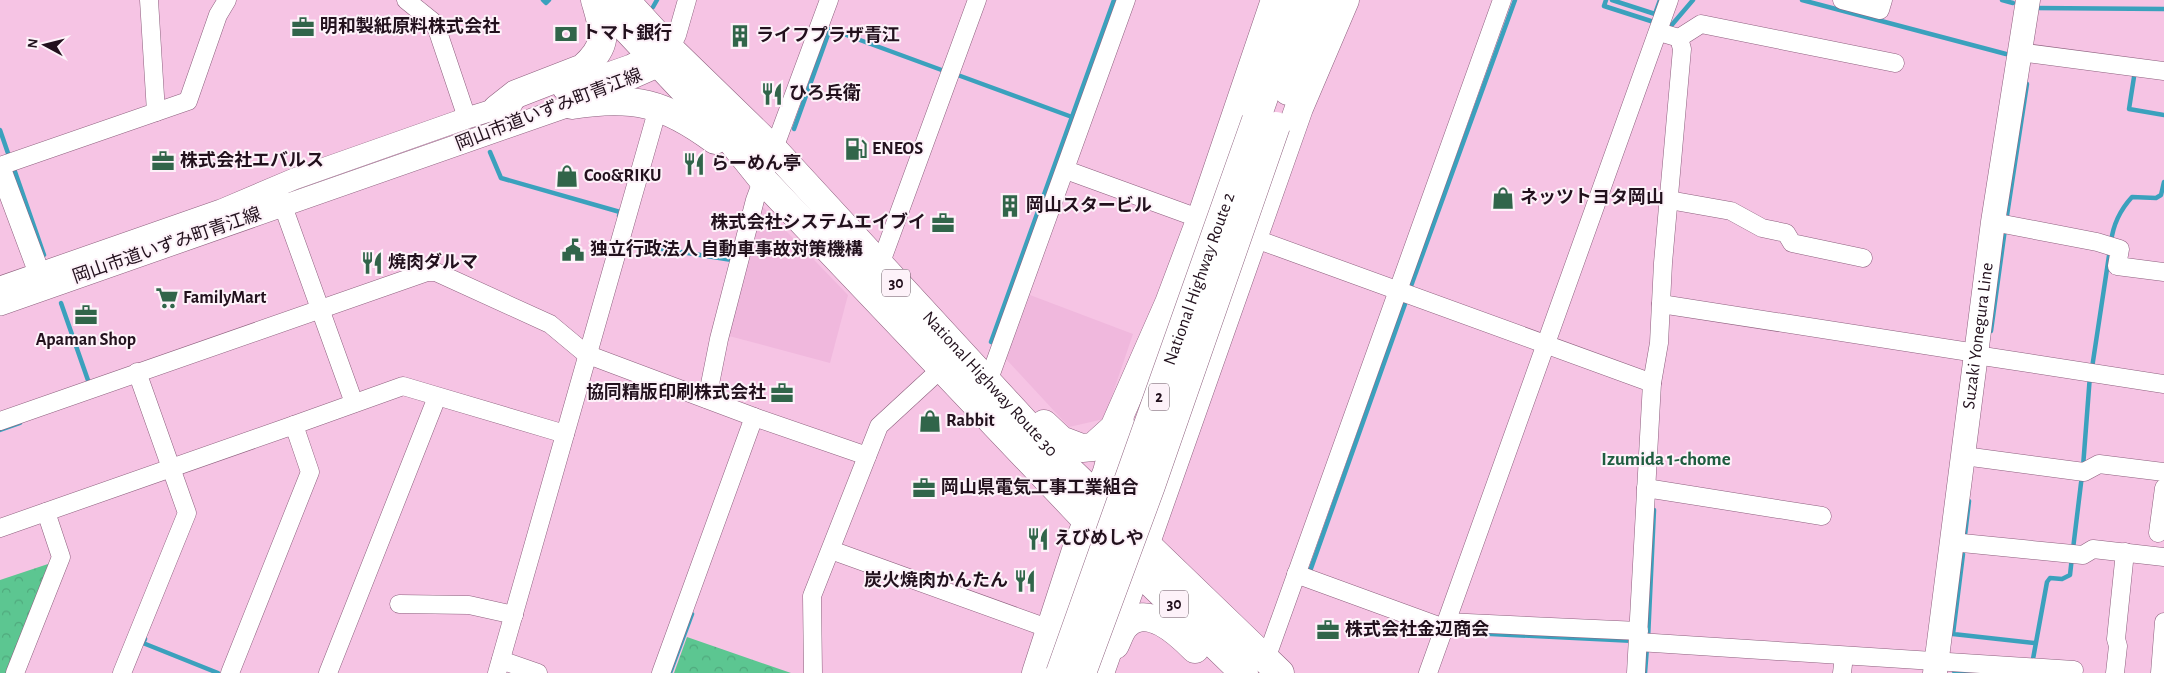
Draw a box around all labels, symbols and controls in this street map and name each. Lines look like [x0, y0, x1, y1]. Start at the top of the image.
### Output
office icon: 明和製紙原料株式会社 [290, 14, 316, 40]
place label: 明和製紙原料株式会社 [320, 16, 500, 36]
north arrow [20, 20, 70, 70]
bank icon: トマト銀行 [553, 21, 579, 47]
place label: トマト銀行 [582, 22, 672, 43]
building icon: ライフプラザ青江 [727, 23, 753, 49]
place label: ライフプラザ青江 [756, 25, 900, 45]
text: N [26, 38, 41, 49]
street label: 岡山市道いずみ町青江線 [453, 64, 645, 154]
restaurant icon: ひろ兵衛 [759, 81, 785, 107]
place label: ひろ兵衛 [789, 82, 861, 103]
fuel station icon: ENEOS [843, 136, 869, 162]
place label: ENEOS [872, 140, 923, 158]
office icon: 株式会社エバルス [150, 148, 176, 174]
place label: 株式会社エバルス [180, 150, 324, 170]
restaurant icon: らーめん亭 [681, 151, 707, 177]
place label: らーめん亭 [711, 154, 801, 173]
shop icon: Coo&RIKU [554, 163, 580, 189]
place label: Coo&RIKU [584, 167, 662, 185]
shop icon: ネッツトヨタ岡山 [1490, 185, 1516, 211]
place label: ネッツトヨタ岡山 [1520, 188, 1664, 207]
street label: National Highway Route 2 [1161, 190, 1238, 368]
building icon: 岡山スタービル [997, 193, 1023, 219]
place label: 岡山スタービル [1026, 195, 1152, 215]
street label: 岡山市道いずみ町青江線 [70, 203, 264, 287]
office icon: 株式会社システムエイブイ [930, 210, 956, 236]
place label: 株式会社システムエイブイ [711, 212, 926, 232]
public building icon: 独立行政法人 自動車事故対策機構 [560, 237, 586, 263]
place label: 独立行政法人 自動車事故対策機構 [590, 238, 863, 259]
restaurant icon: 焼肉ダルマ [359, 250, 385, 276]
place label: 焼肉ダルマ [388, 252, 478, 272]
street label: Suzaki Yonegura Line [1960, 261, 1997, 410]
road number: 30 [882, 270, 910, 296]
supermarket icon: FamilyMart [154, 285, 180, 311]
place label: FamilyMart [183, 289, 266, 307]
office icon: Apaman Shop [73, 302, 99, 328]
street label: National Highway Route 30 [919, 308, 1061, 460]
place label: Apaman Shop [36, 331, 136, 349]
office icon: 協同精版印刷株式会社 [769, 380, 795, 406]
place label: 協同精版印刷株式会社 [586, 382, 766, 402]
road number: 2 [1149, 384, 1169, 411]
shop icon: Rabbit [917, 408, 943, 434]
place label: Rabbit [946, 412, 995, 430]
district label: Izumida 1-chome [1601, 450, 1731, 469]
office icon: 岡山県電気工事工業組合 [911, 475, 937, 501]
place label: 岡山県電気工事工業組合 [941, 477, 1139, 497]
restaurant icon: えびめしや [1025, 526, 1051, 552]
place label: えびめしや [1054, 528, 1144, 548]
restaurant icon: 炭火焼肉かんたん [1012, 568, 1038, 594]
place label: 炭火焼肉かんたん [864, 571, 1008, 590]
road number: 30 [1160, 590, 1188, 618]
office icon: 株式会社金辺商会 [1315, 617, 1341, 643]
place label: 株式会社金辺商会 [1345, 619, 1489, 639]

